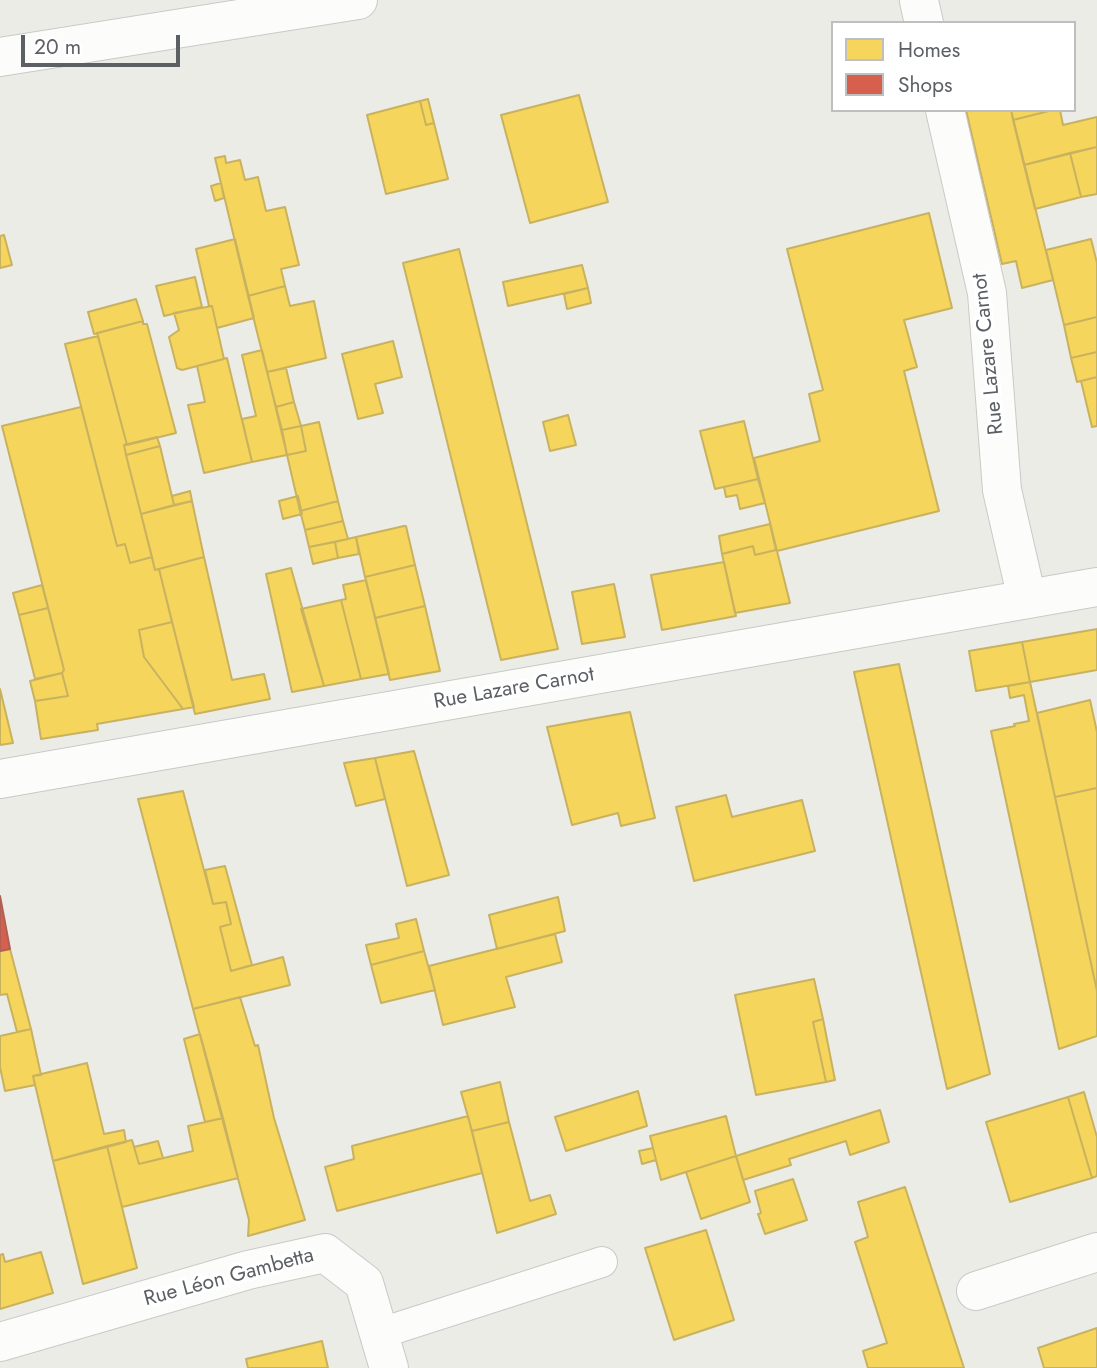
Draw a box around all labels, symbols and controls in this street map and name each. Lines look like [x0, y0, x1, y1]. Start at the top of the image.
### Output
scale bar [24, 21, 184, 65]
legend [831, 21, 1076, 112]
text: 20 m [34, 32, 81, 62]
text: Homes [898, 35, 960, 65]
text: Shops [898, 70, 952, 100]
street label: Rue Lazare Carnot [968, 272, 1010, 436]
street label: Rue Lazare Carnot [432, 662, 596, 716]
street label: Rue Léon Gambetta [141, 1243, 317, 1313]

